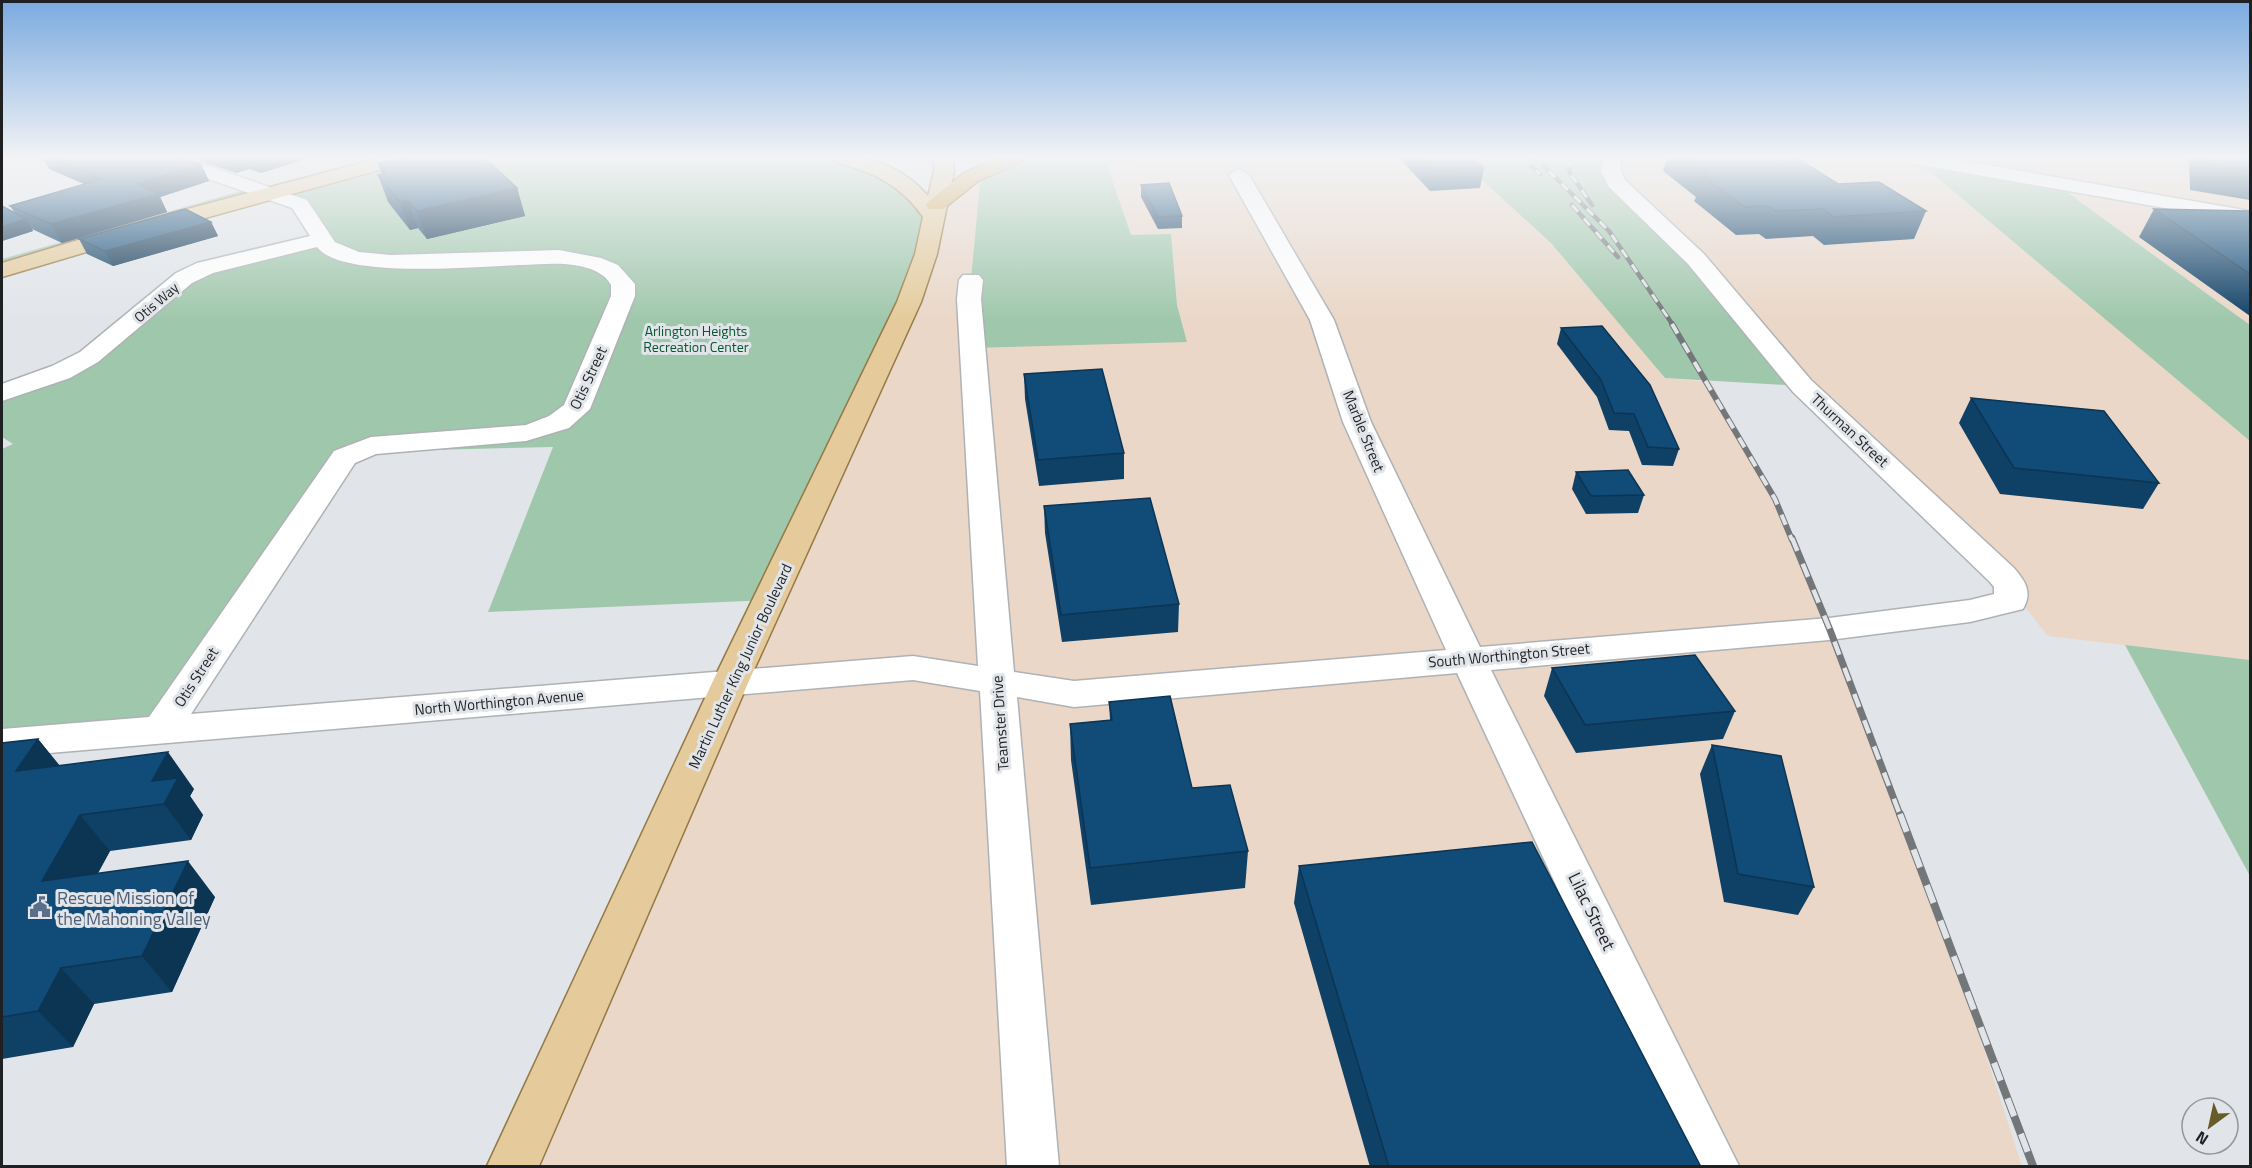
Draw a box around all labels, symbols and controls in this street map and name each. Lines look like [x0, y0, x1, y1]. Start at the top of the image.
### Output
street label: Otis Way [129, 277, 183, 327]
park label: Arlington Heights Recreation Center [643, 320, 749, 357]
street label: Otis Street [563, 342, 613, 413]
street label: Marble Street [1337, 387, 1391, 476]
street label: Thurman Street [1806, 388, 1895, 473]
street label: Martin Luther King Junior Boulevard [682, 560, 798, 772]
street label: South Worthington Street [1427, 636, 1592, 674]
street label: Otis Street [168, 642, 224, 712]
street label: Teamster Drive [985, 675, 1015, 771]
street label: North Worthington Avenue [413, 683, 585, 721]
street label: Lilac Street [1561, 867, 1623, 955]
place label: Rescue Mission of the Mahoning Valley [57, 884, 211, 932]
public building icon: Rescue Mission of the Mahoning Valley [28, 895, 52, 919]
north arrow [2180, 1096, 2240, 1156]
text: N [2191, 1125, 2213, 1152]

